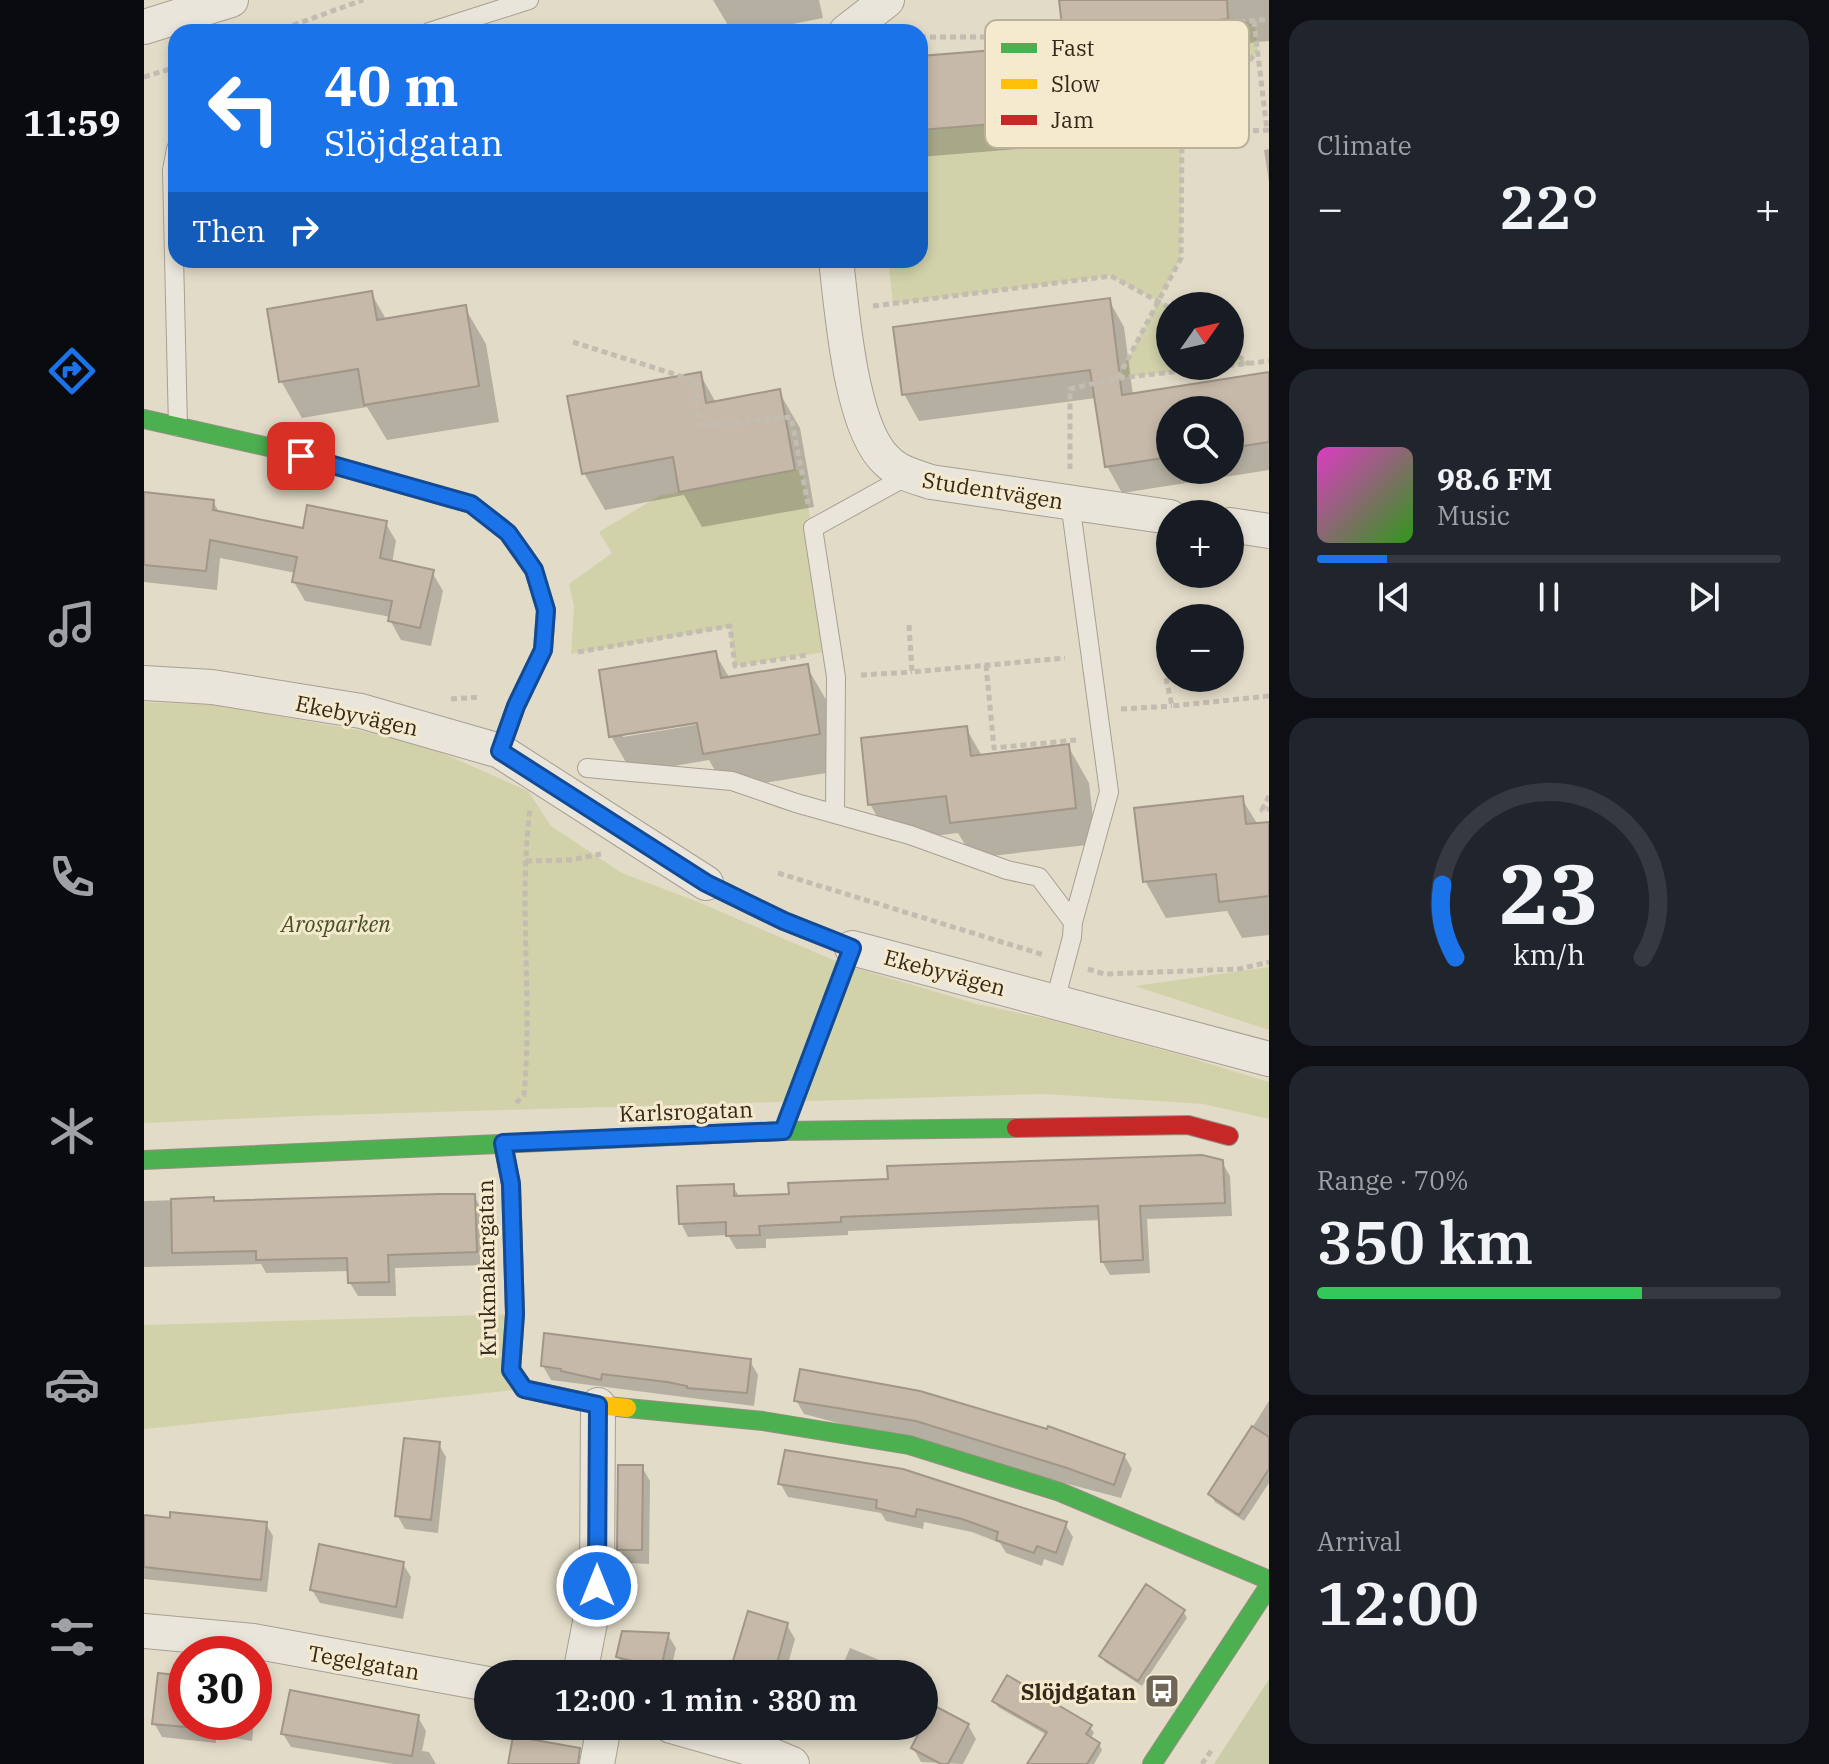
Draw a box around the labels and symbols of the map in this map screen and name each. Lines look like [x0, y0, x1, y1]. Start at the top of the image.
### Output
legend [985, 20, 1249, 148]
text: Fast [1051, 33, 1094, 62]
text: Slow [1051, 69, 1100, 98]
text: Jam [1051, 105, 1094, 134]
north arrow [1156, 292, 1244, 380]
pin [267, 422, 335, 490]
street label: Studentvägen [920, 465, 1066, 515]
street label: Ekebyvägen [293, 688, 421, 742]
park label: Arosparken [279, 909, 391, 938]
street label: Ekebyvägen [881, 942, 1009, 1002]
street label: Karlsrogatan [619, 1094, 753, 1128]
street label: Krukmakargatan [470, 1179, 502, 1357]
position arrow [555, 1544, 639, 1628]
speed limit sign: 30 [168, 1636, 272, 1740]
street label: Tegelgatan [306, 1638, 422, 1686]
bus stop icon: Slöjdgatan [1143, 1672, 1181, 1710]
place label: Slöjdgatan [1021, 1677, 1136, 1706]

